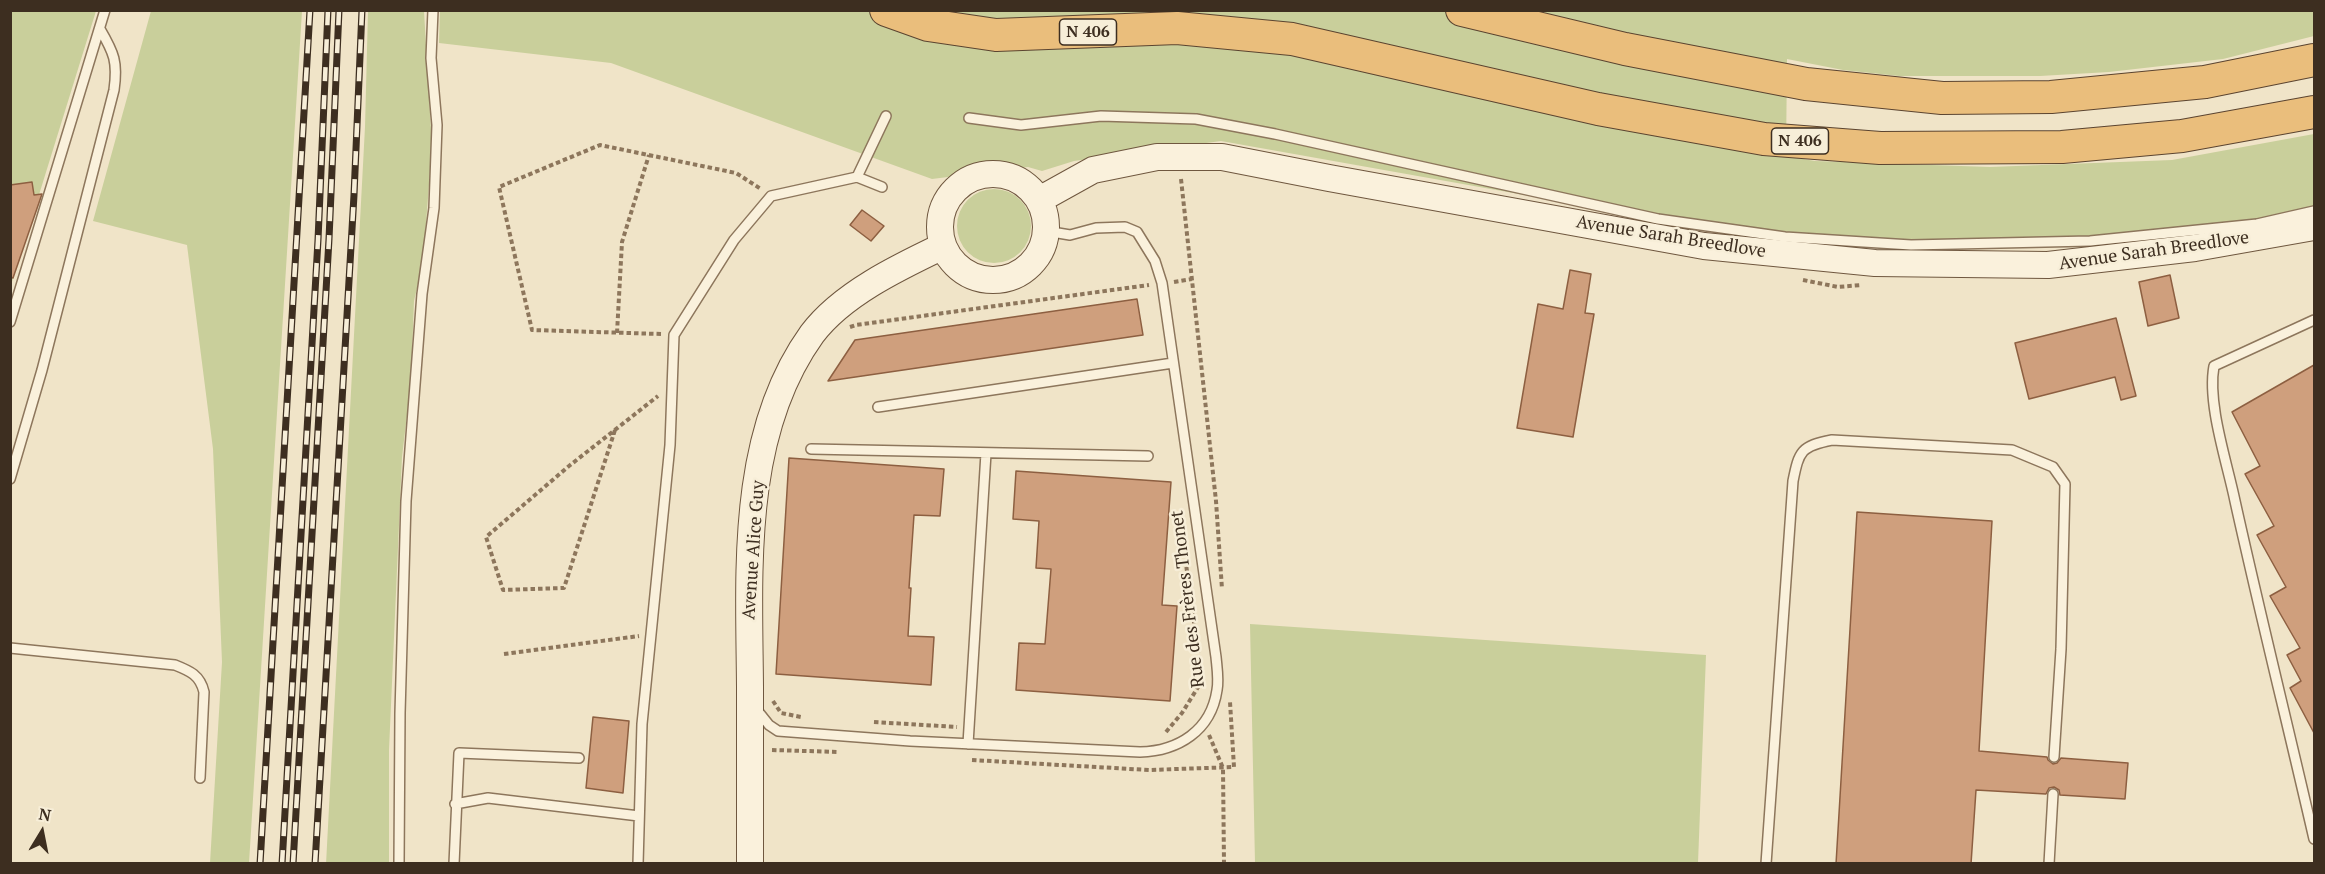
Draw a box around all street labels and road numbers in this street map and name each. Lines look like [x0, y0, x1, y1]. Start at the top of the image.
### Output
road number: N 406 [1060, 19, 1116, 45]
road number: N 406 [1772, 128, 1828, 154]
street label: Avenue Sarah Breedlove [1575, 211, 1767, 263]
street label: Avenue Sarah Breedlove [2057, 227, 2251, 275]
street label: Avenue Alice Guy [738, 480, 770, 620]
street label: Rue des Frères Thonet [1166, 509, 1210, 689]

